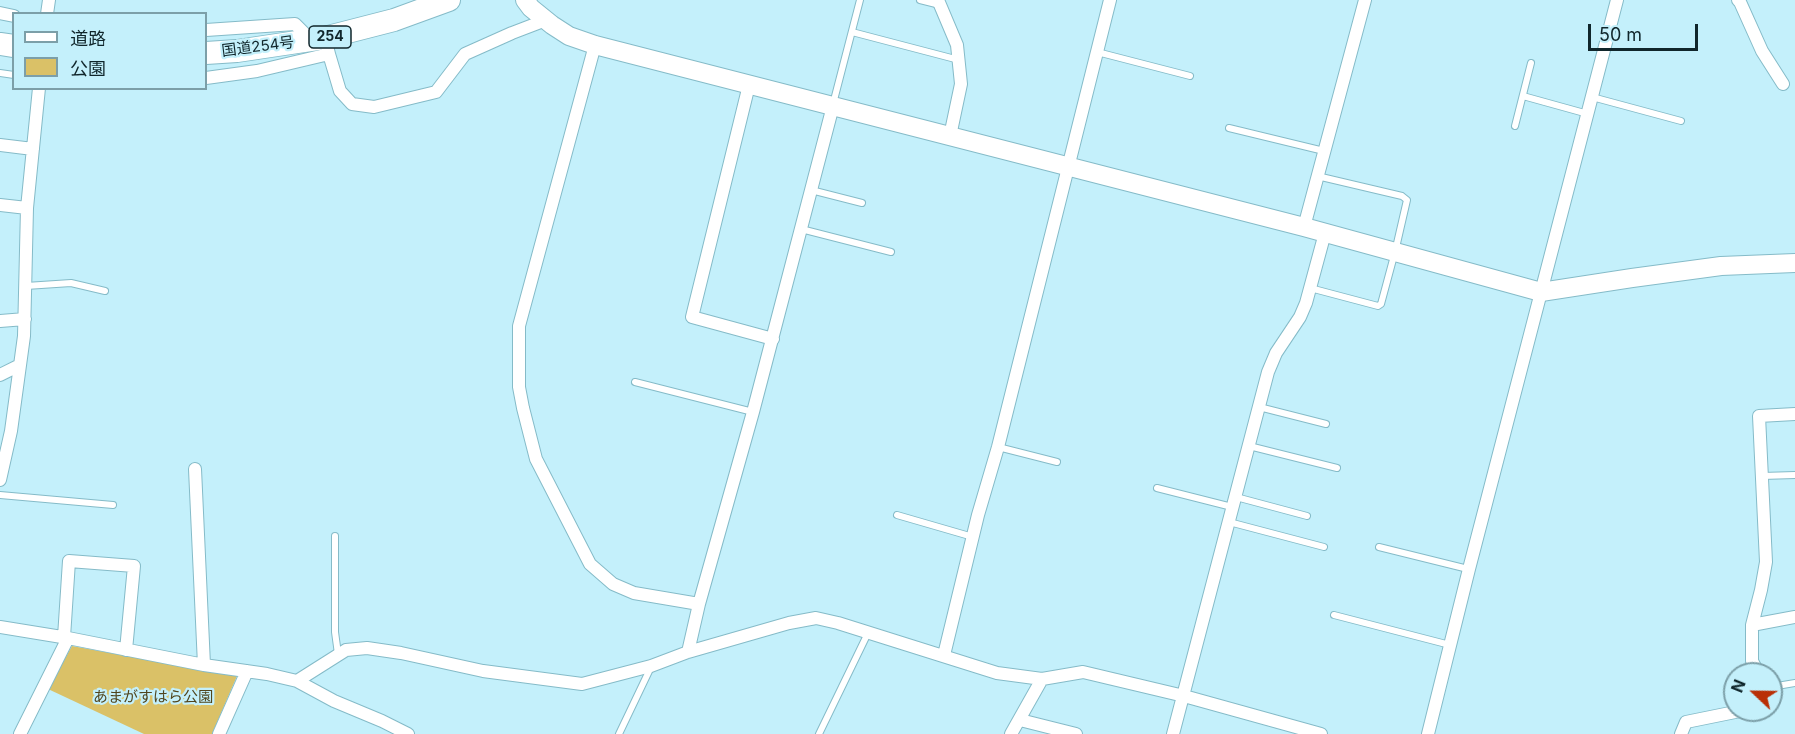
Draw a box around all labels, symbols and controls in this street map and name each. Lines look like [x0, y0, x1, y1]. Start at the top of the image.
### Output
legend [12, 12, 207, 90]
scale bar [1591, 12, 1700, 50]
text: 50 m [1599, 24, 1642, 45]
road number: 254 [309, 26, 351, 48]
text: 道路 [70, 28, 106, 49]
street label: 国道254号 [221, 34, 295, 60]
text: 公園 [70, 58, 106, 79]
north arrow [1723, 662, 1783, 722]
text: N [1727, 677, 1750, 695]
park label: あまがすはら公園 [93, 688, 213, 706]

